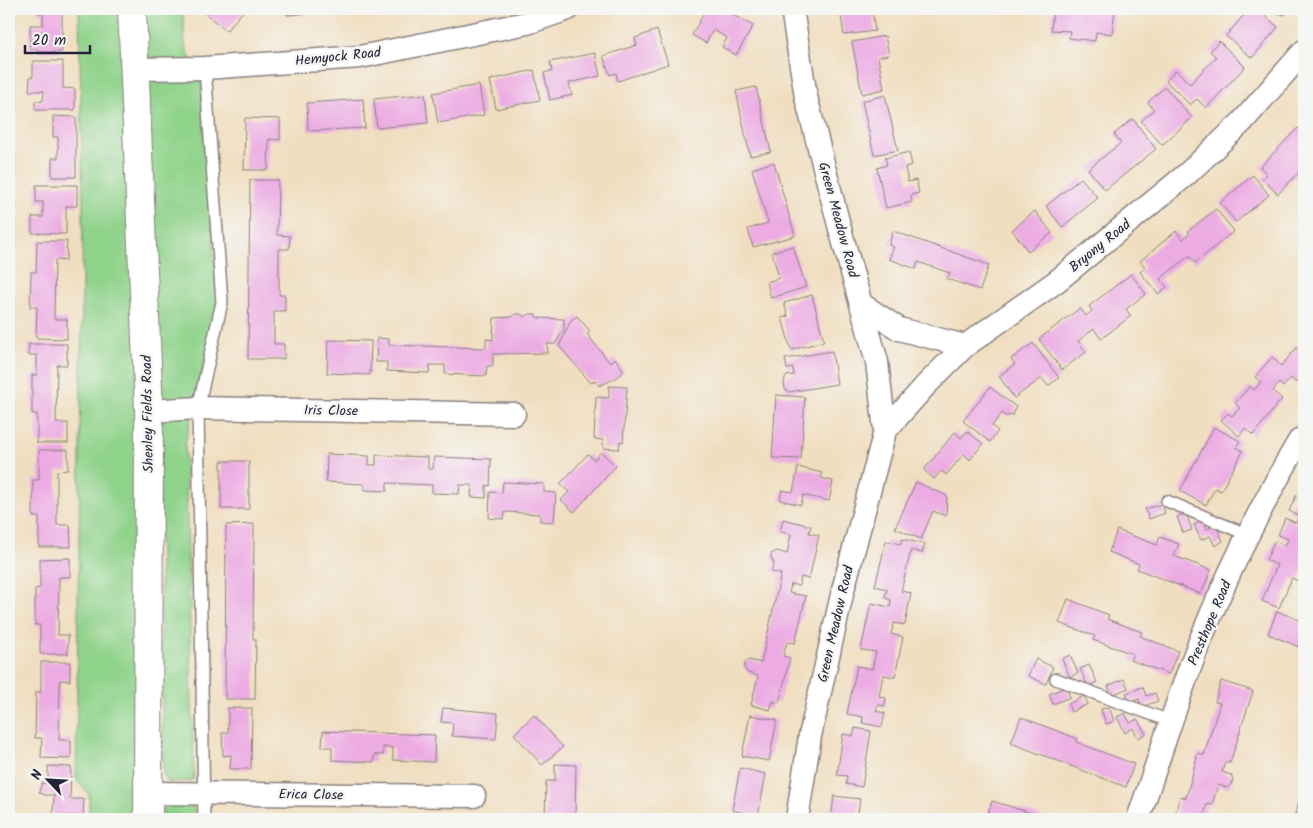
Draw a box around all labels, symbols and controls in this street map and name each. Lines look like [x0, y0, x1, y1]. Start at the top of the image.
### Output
scale bar [25, 22, 90, 54]
text: 20 m [32, 29, 66, 53]
street label: Hemyock Road [294, 41, 383, 72]
street label: Green Meadow Road [812, 160, 864, 281]
street label: Bryony Road [1064, 213, 1137, 278]
street label: Shenley Fields Road [136, 354, 160, 473]
street label: Iris Close [304, 400, 359, 422]
street label: Green Meadow Road [812, 562, 860, 685]
street label: Presthope Road [1182, 576, 1238, 669]
north arrow [22, 756, 72, 806]
text: N [25, 766, 49, 784]
street label: Erica Close [278, 783, 344, 807]

